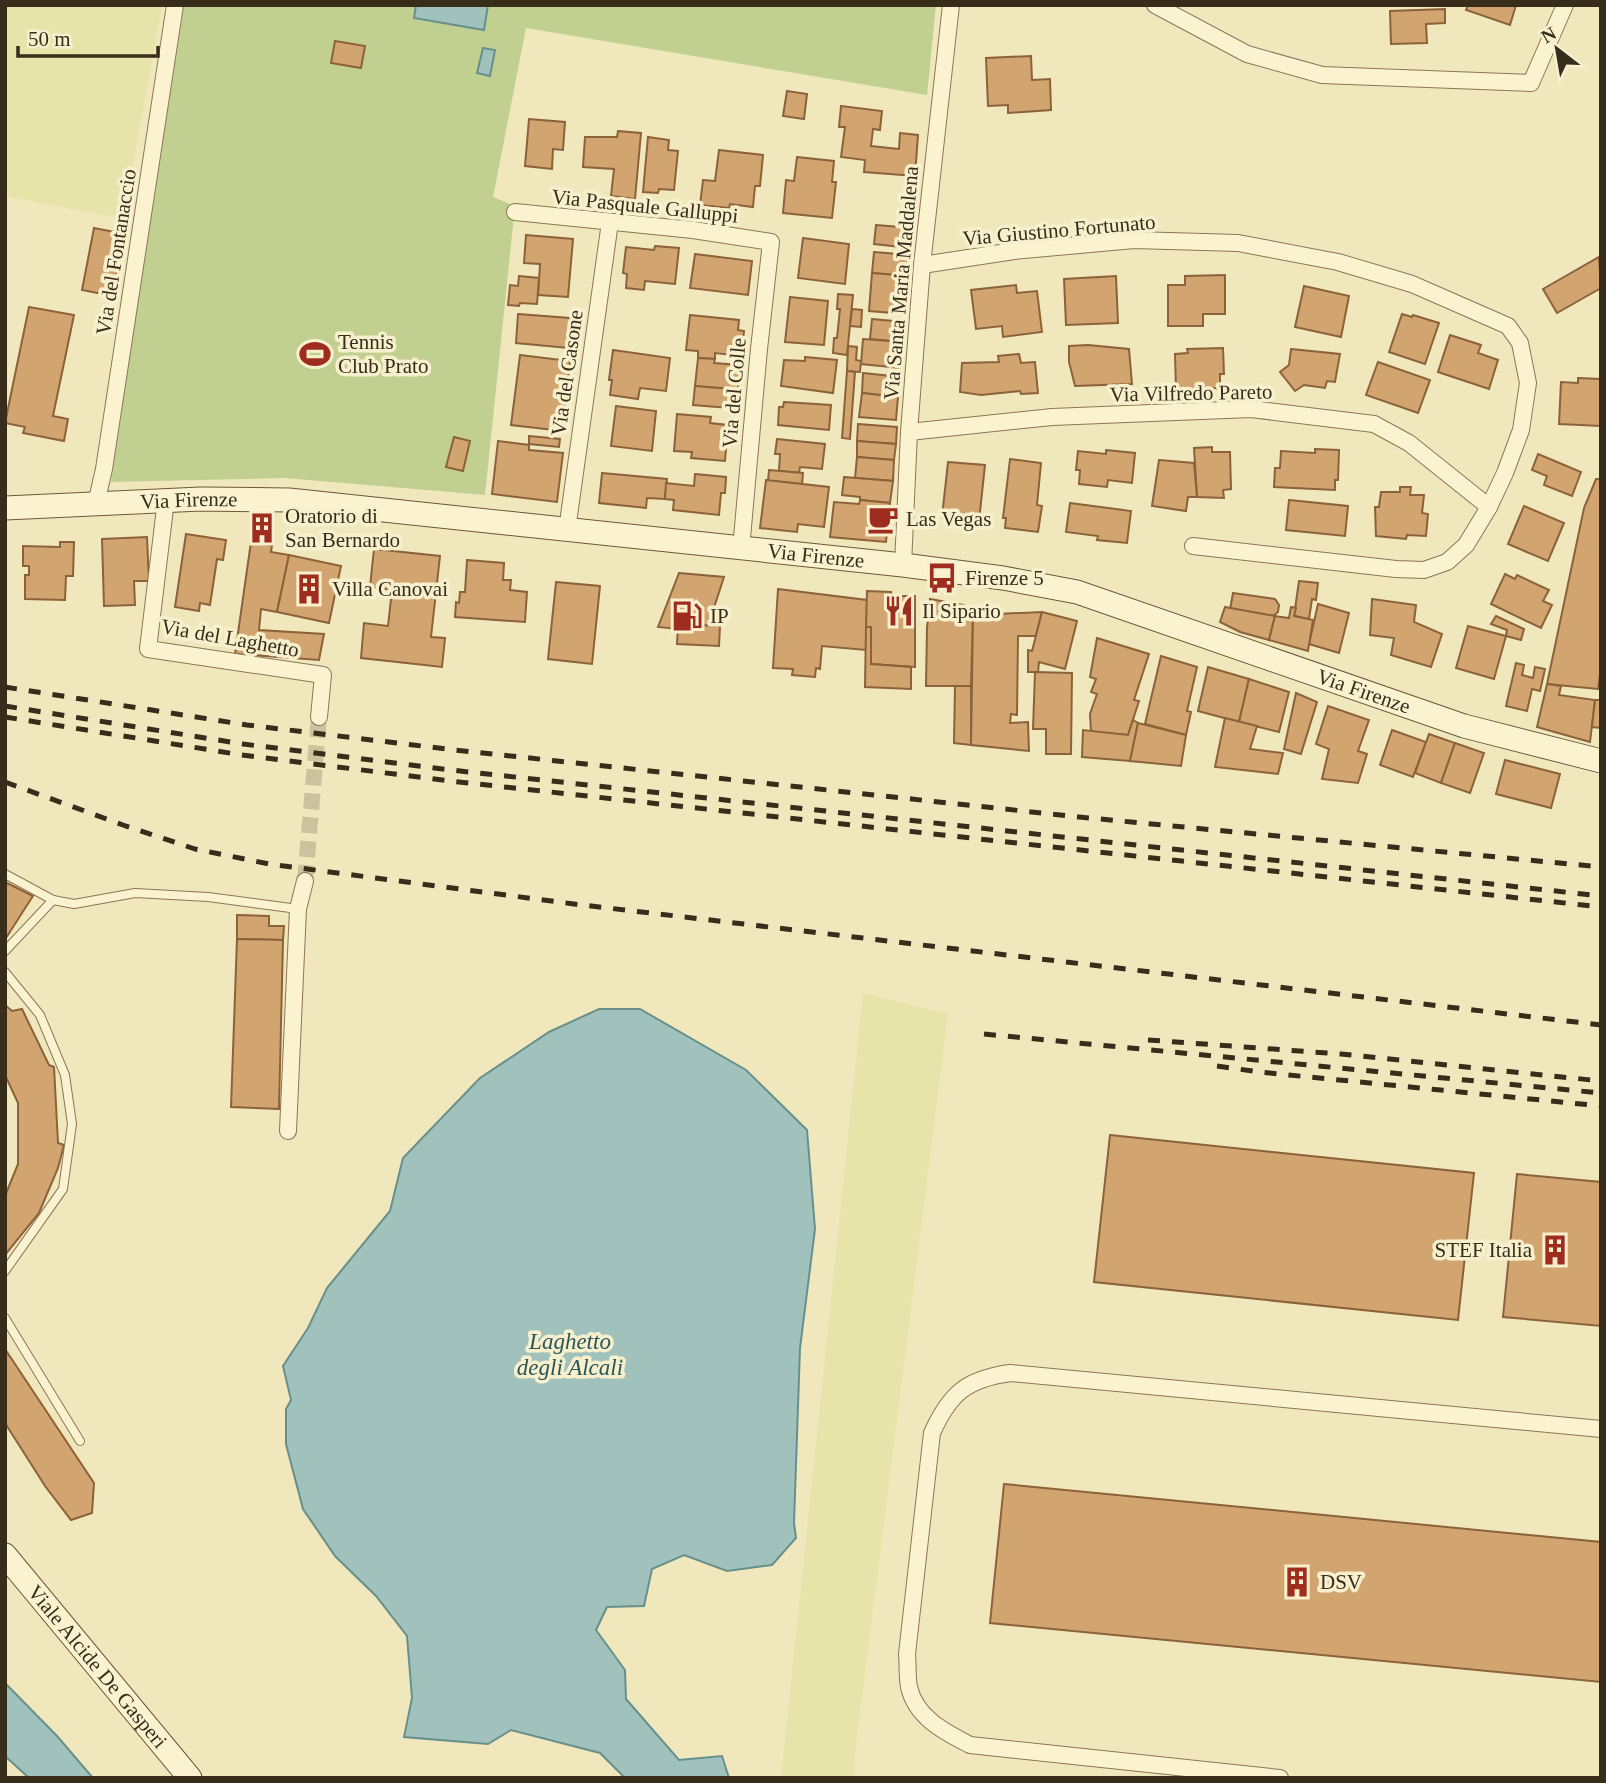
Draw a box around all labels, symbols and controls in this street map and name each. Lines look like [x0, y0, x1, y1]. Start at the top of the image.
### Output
scale bar [18, 14, 158, 58]
north arrow [1522, 14, 1592, 84]
text: N [1537, 22, 1560, 47]
text: 50 m [28, 27, 71, 51]
street label: Via Santa Maria Maddalena [879, 164, 923, 401]
street label: Via del Fontanaccio [91, 167, 141, 337]
street label: Via Pasquale Galluppi [550, 184, 740, 228]
street label: Via Giustino Fortunato [962, 210, 1156, 250]
street label: Via del Casone [546, 308, 588, 438]
place label: Tennis Club Prato [338, 330, 428, 378]
sports icon: Tennis Club Prato [298, 337, 332, 371]
street label: Via del Colle [717, 337, 751, 449]
street label: Via Vilfredo Pareto [1109, 380, 1273, 406]
street label: Via Firenze [140, 487, 238, 514]
cafe icon: Las Vegas [866, 502, 900, 536]
place label: Oratorio di San Bernardo [285, 504, 400, 552]
place label: Las Vegas [906, 507, 991, 531]
building icon: Oratorio di San Bernardo [245, 511, 279, 545]
street label: Via Firenze [766, 539, 866, 573]
bus stop icon: Firenze 5 [925, 561, 959, 595]
place label: Firenze 5 [965, 566, 1044, 590]
building icon: Villa Canovai [292, 572, 326, 606]
place label: Villa Canovai [332, 577, 448, 601]
restaurant icon: Il Sipario [882, 594, 916, 628]
fuel station icon: IP [670, 599, 704, 633]
place label: Il Sipario [922, 599, 1001, 623]
place label: IP [710, 604, 729, 628]
street label: Via del Laghetto [159, 614, 301, 662]
street label: Via Firenze [1314, 664, 1413, 718]
building icon: STEF Italia [1538, 1233, 1572, 1267]
place label: STEF Italia [1435, 1238, 1533, 1262]
water label: Laghetto degli Alcali [517, 1329, 623, 1380]
building icon: DSV [1280, 1565, 1314, 1599]
place label: DSV [1320, 1570, 1362, 1594]
street label: Viale Alcide De Gasperi [23, 1580, 172, 1753]

